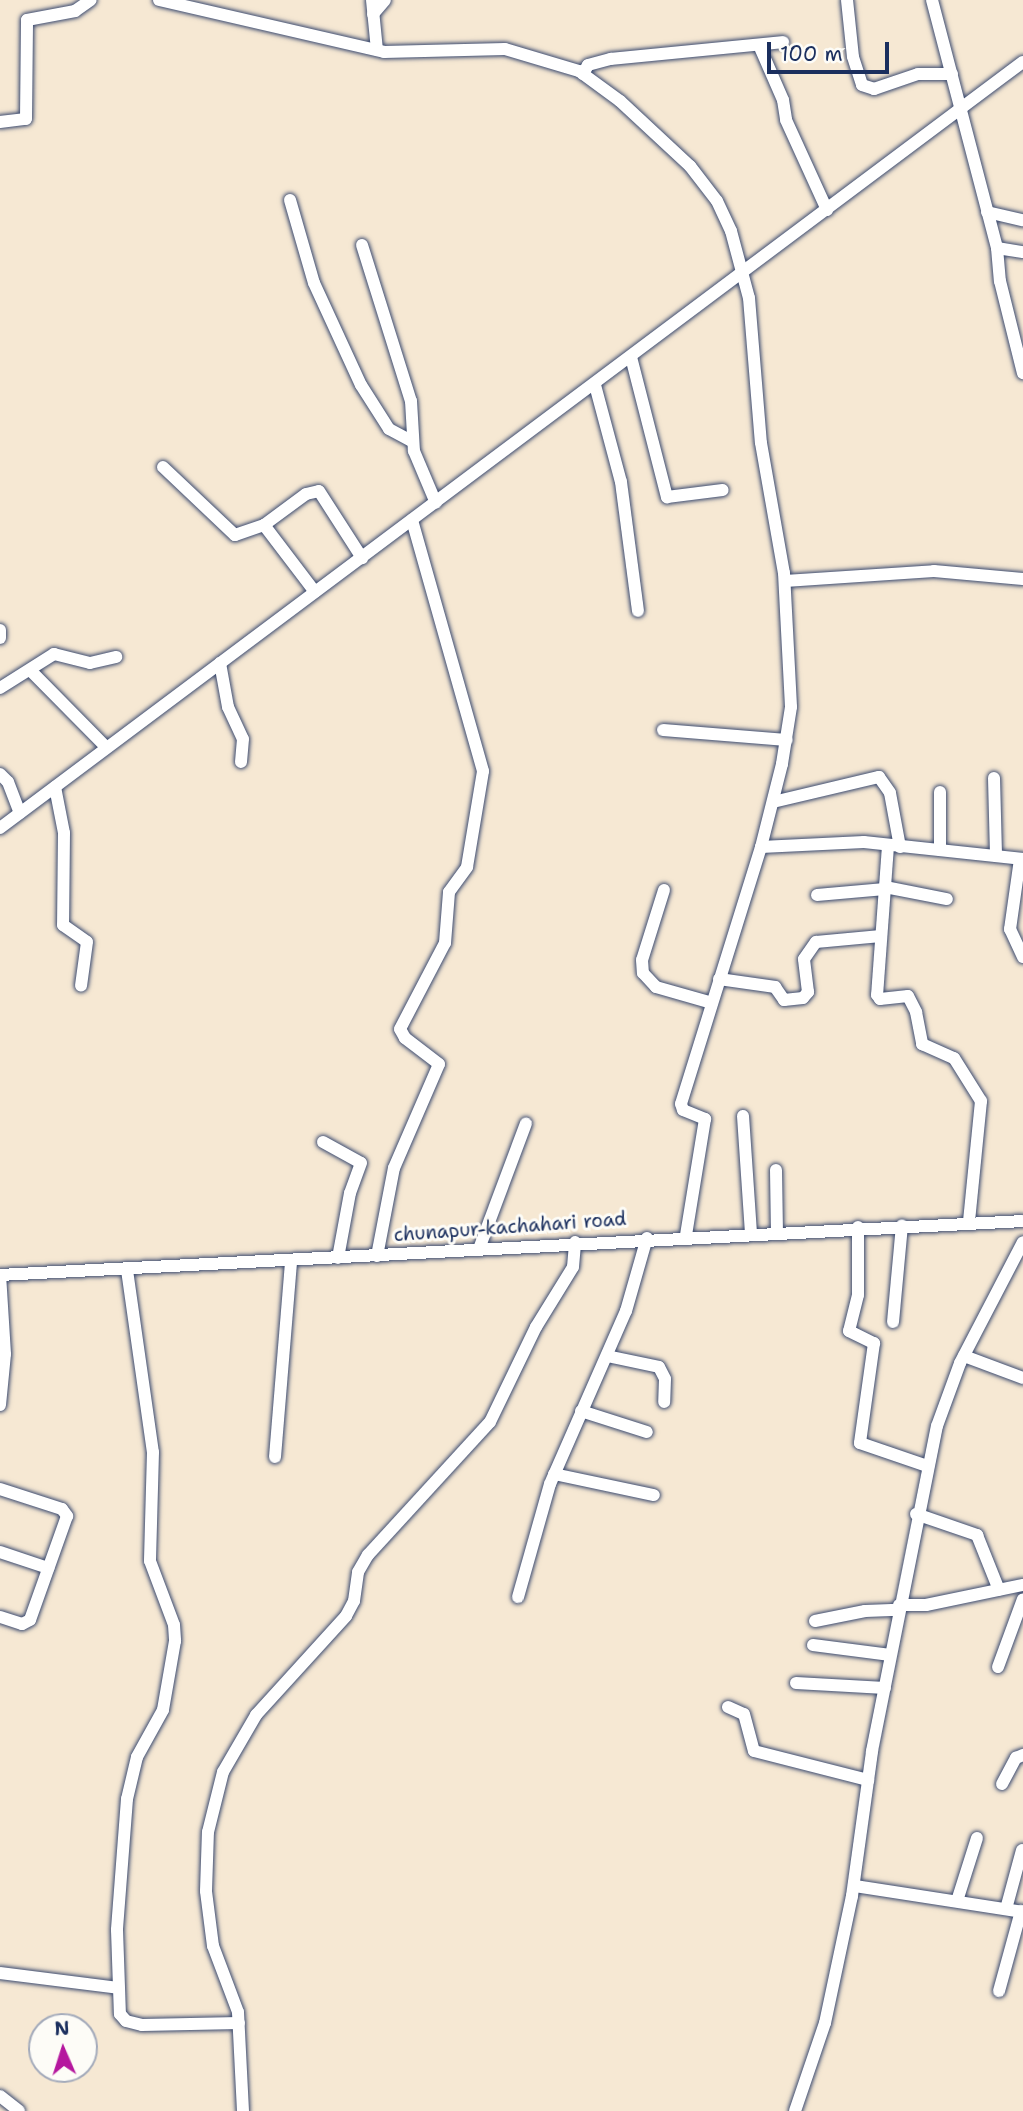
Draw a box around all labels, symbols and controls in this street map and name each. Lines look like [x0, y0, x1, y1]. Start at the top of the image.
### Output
scale bar [771, 28, 894, 72]
text: 100 m [780, 40, 843, 68]
street label: chunapur-kachahari road [393, 1207, 627, 1247]
north arrow [28, 2013, 98, 2083]
text: N [54, 2016, 70, 2041]

